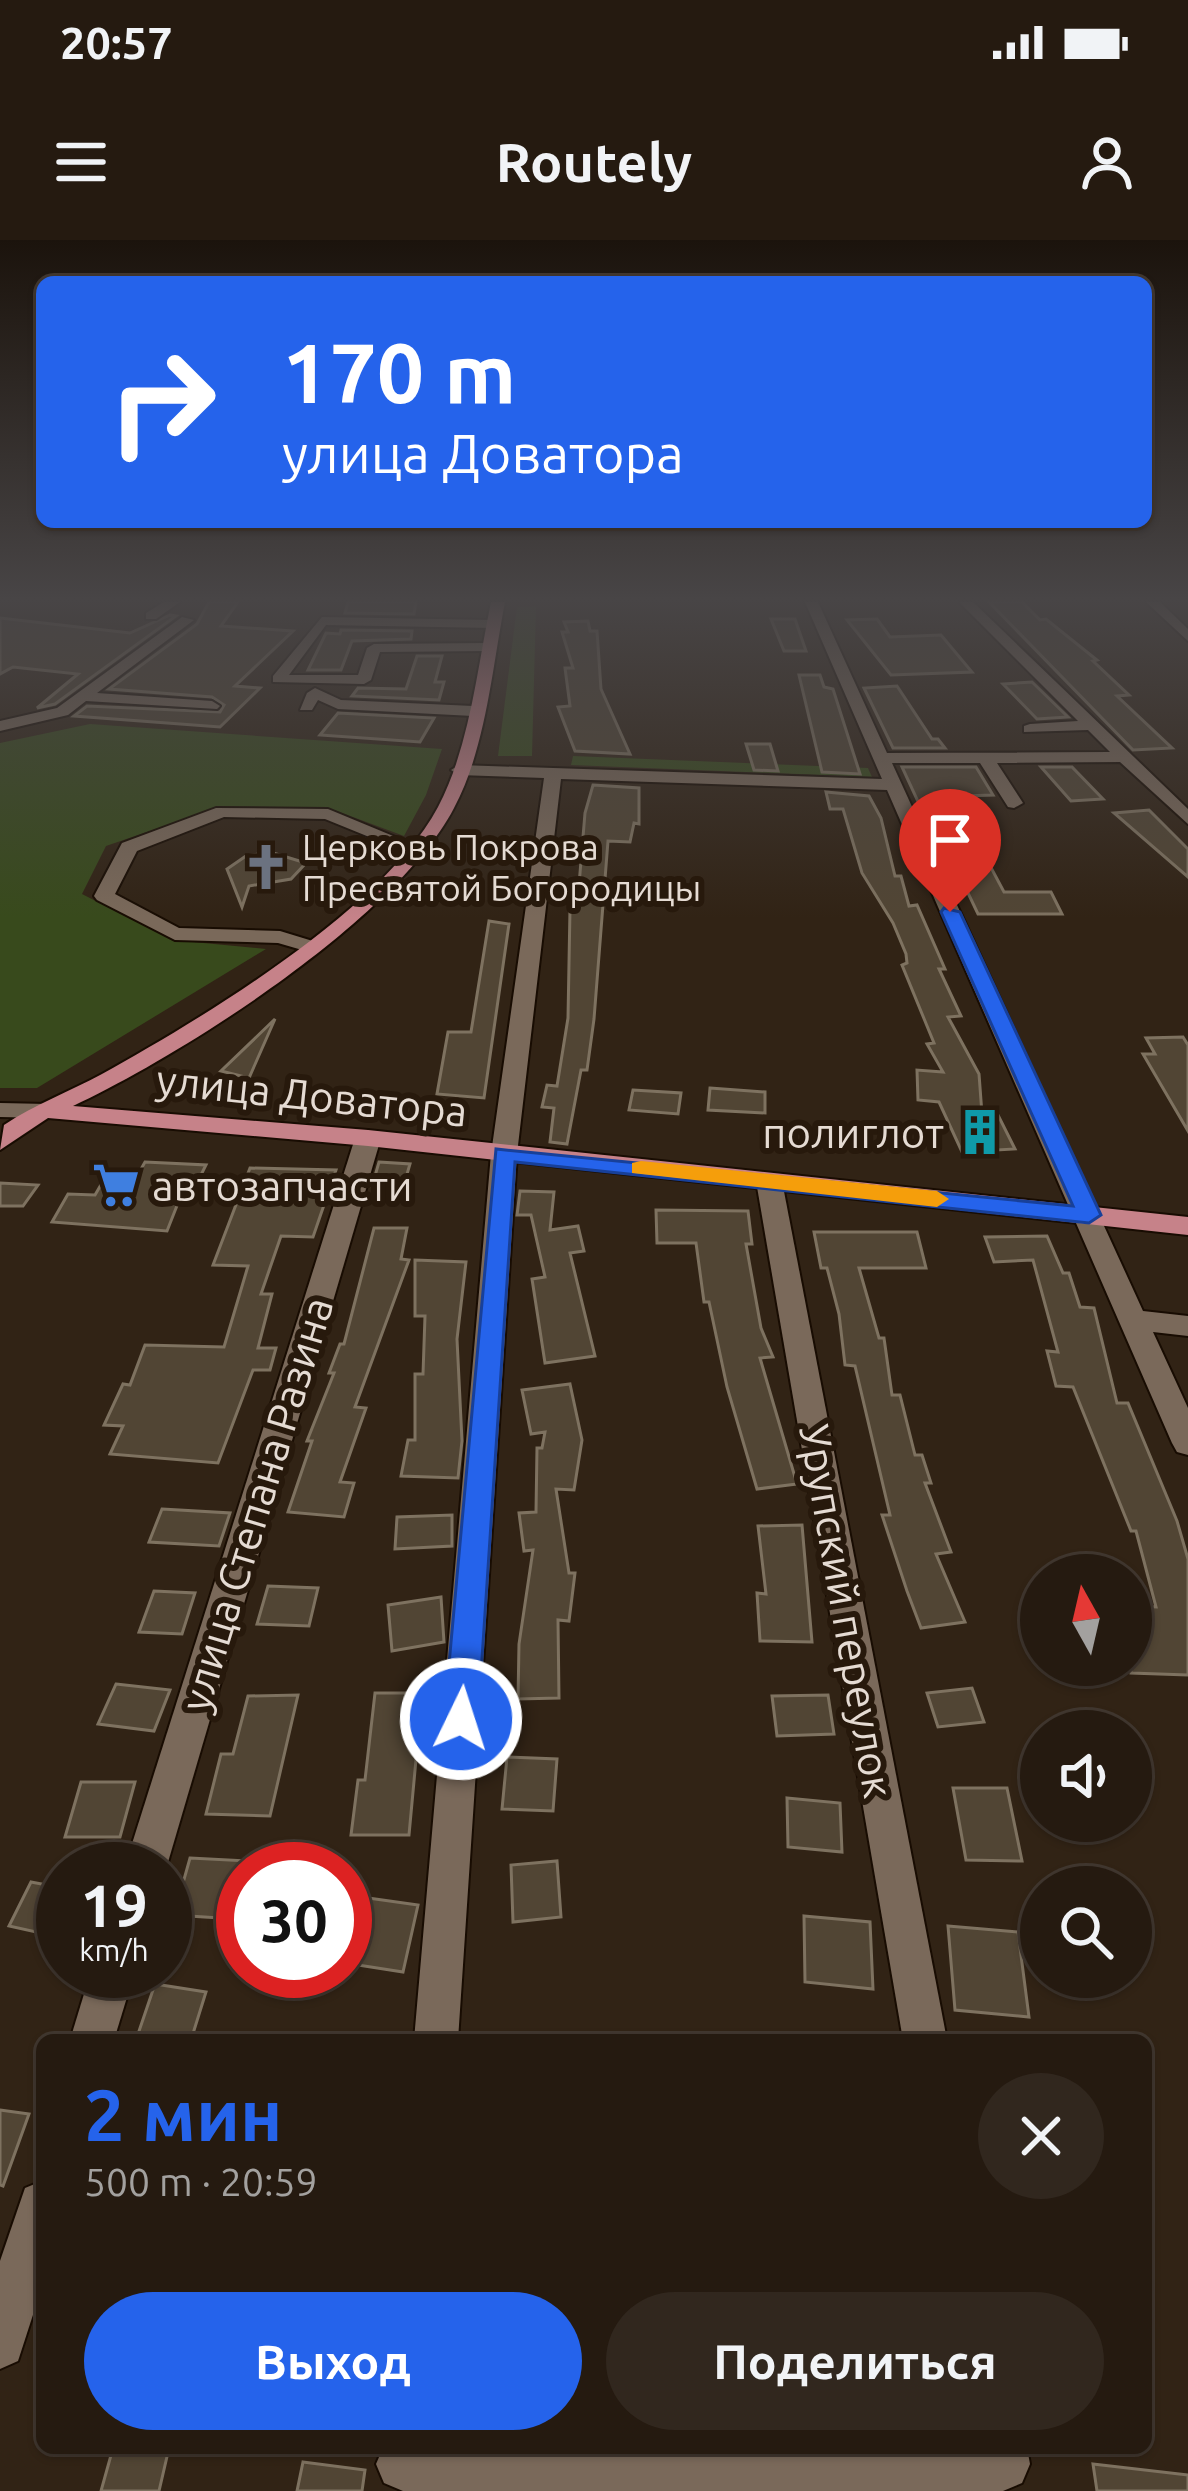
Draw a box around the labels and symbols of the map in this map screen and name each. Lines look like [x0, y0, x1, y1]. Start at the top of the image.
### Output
pin [899, 789, 1001, 912]
place label: Церковь Покрова Пресвятой Богородицы [302, 826, 701, 908]
church icon: Церковь Покрова Пресвятой Богородицы [241, 842, 291, 892]
street label: улица Доватора [154, 1055, 470, 1135]
building icon: полиглот [955, 1107, 1005, 1157]
place label: полиглот [762, 1109, 944, 1156]
supermarket icon: автозапчасти [91, 1160, 141, 1210]
place label: автозапчасти [152, 1162, 413, 1209]
street label: улица Степана Разина [171, 1291, 341, 1717]
street label: Урупский переулок [791, 1421, 903, 1801]
north arrow [1020, 1554, 1152, 1686]
position arrow [398, 1656, 524, 1782]
speed limit sign: 30 [216, 1842, 372, 1998]

